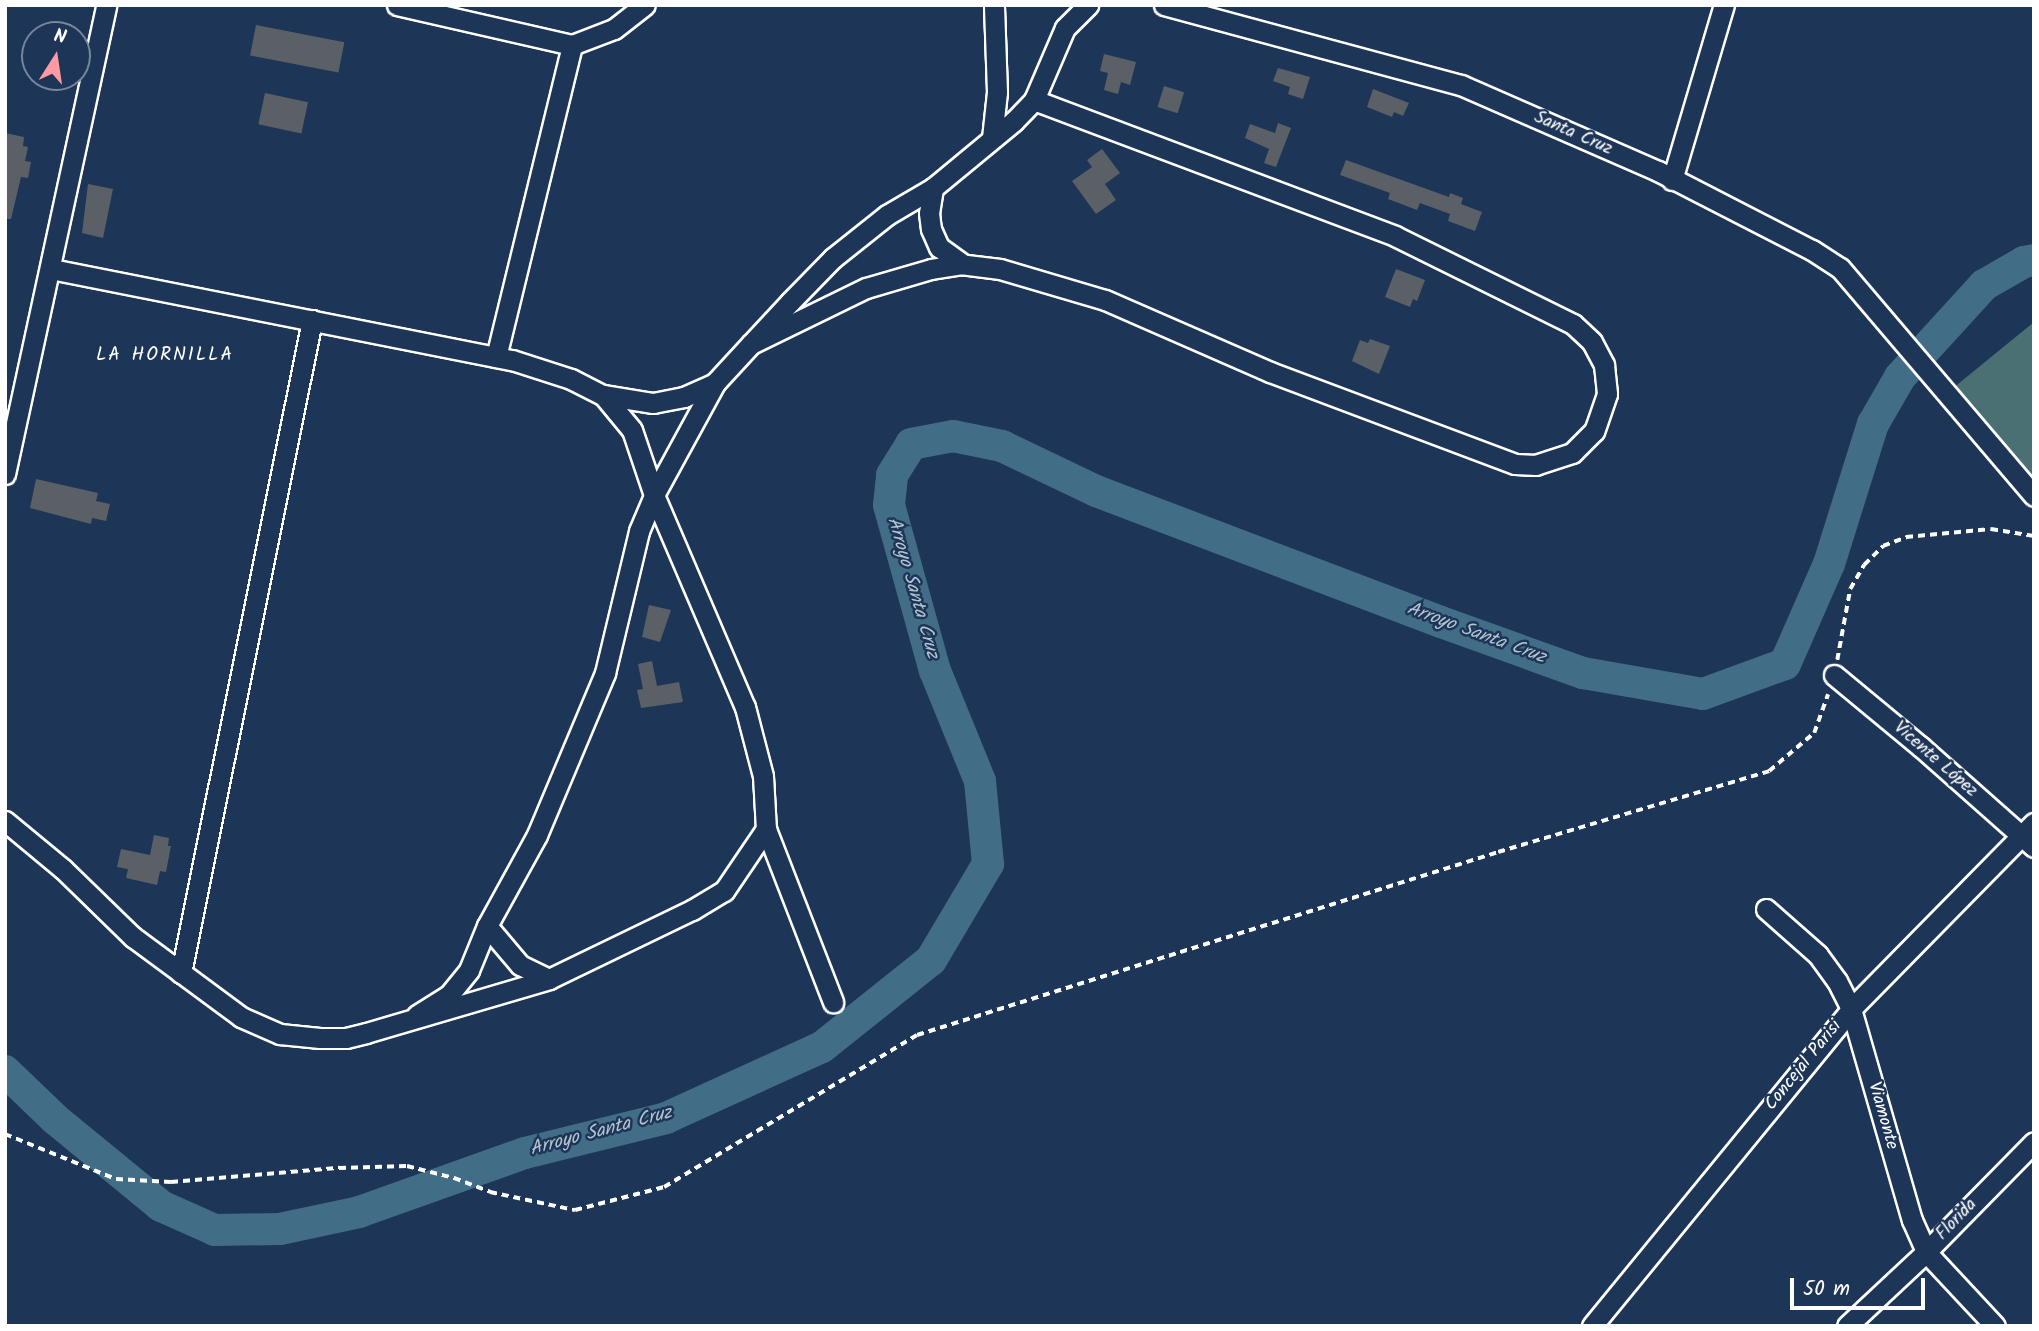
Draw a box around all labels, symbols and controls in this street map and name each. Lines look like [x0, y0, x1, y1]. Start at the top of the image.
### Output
north arrow [21, 21, 91, 91]
text: N [51, 21, 69, 53]
street label: Santa Cruz [1530, 107, 1616, 161]
district label: LA HORNILLA [97, 345, 233, 367]
water label: Arroyo Santa Cruz [881, 515, 943, 661]
water label: Arroyo Santa Cruz [1403, 598, 1549, 670]
street label: Vicente López [1889, 718, 1981, 802]
street label: Concejal Parisi [1761, 1017, 1847, 1115]
street label: Viamonte [1862, 1080, 1902, 1152]
water label: Arroyo Santa Cruz [528, 1102, 674, 1162]
street label: Florida [1932, 1195, 1982, 1245]
scale bar [1794, 1264, 1929, 1308]
text: 50 m [1803, 1273, 1850, 1306]

